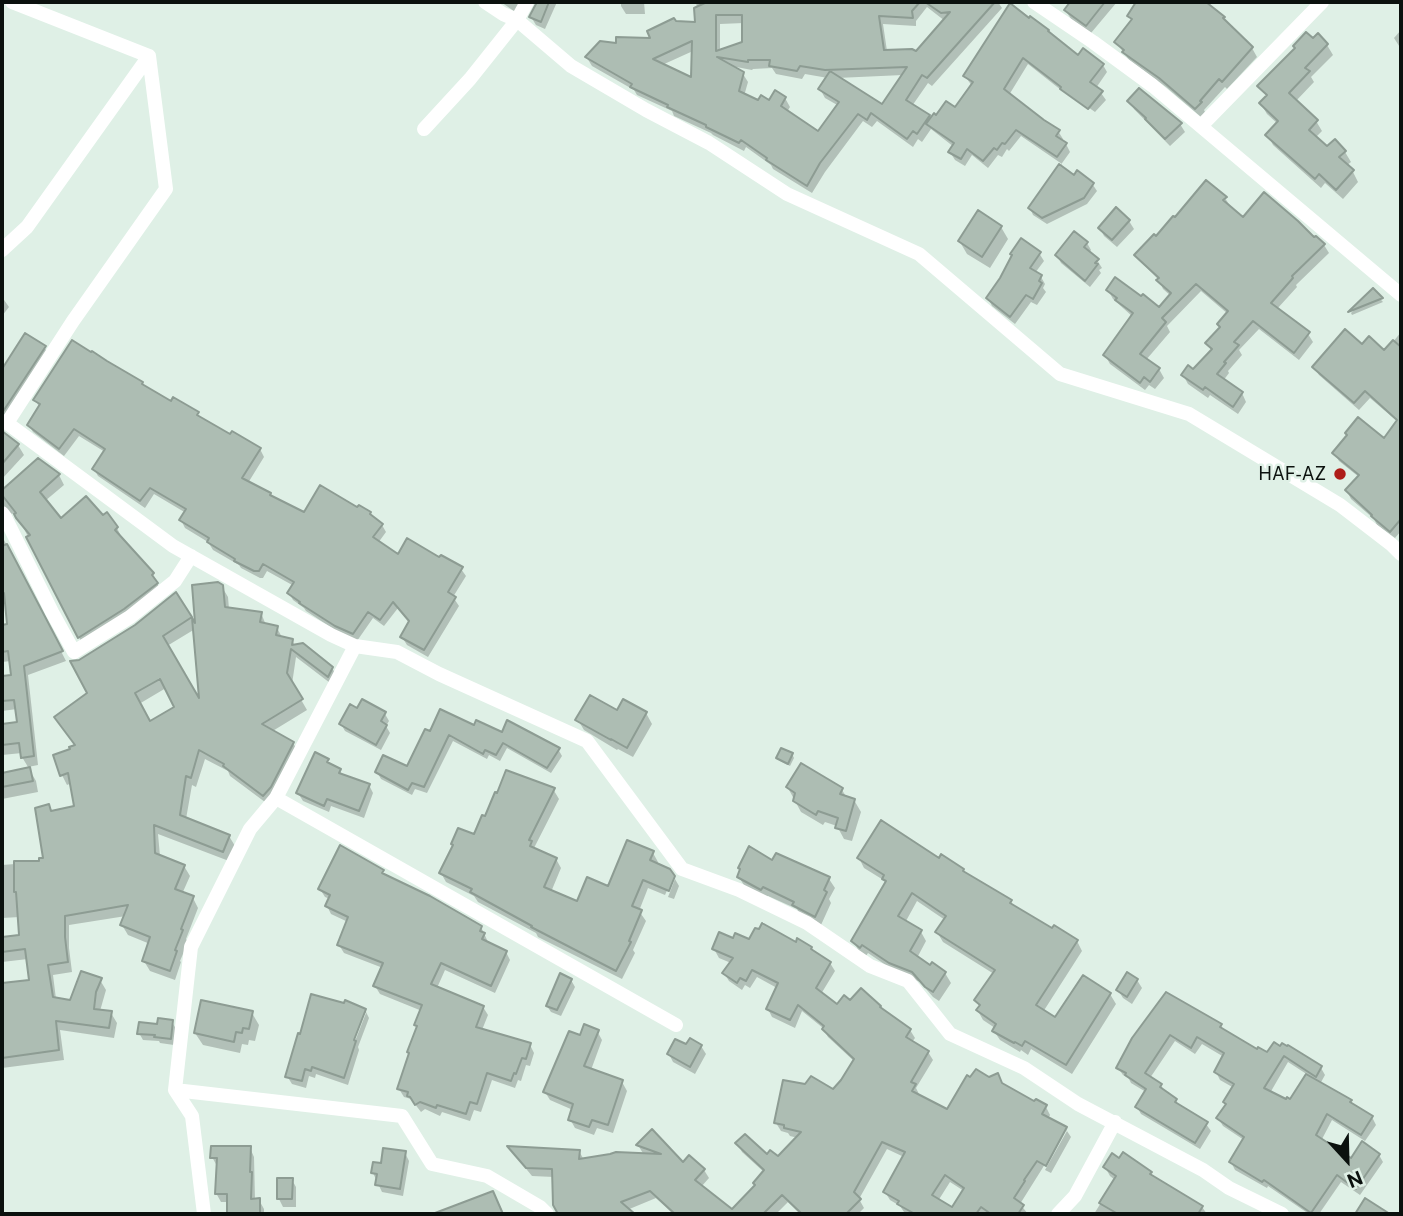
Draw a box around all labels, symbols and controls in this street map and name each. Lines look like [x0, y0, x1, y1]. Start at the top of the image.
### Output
place label: HAF-AZ [1258, 463, 1326, 485]
marker: HAF-AZ [1332, 466, 1348, 482]
north arrow [1312, 1125, 1382, 1195]
text: N [1344, 1166, 1366, 1192]

